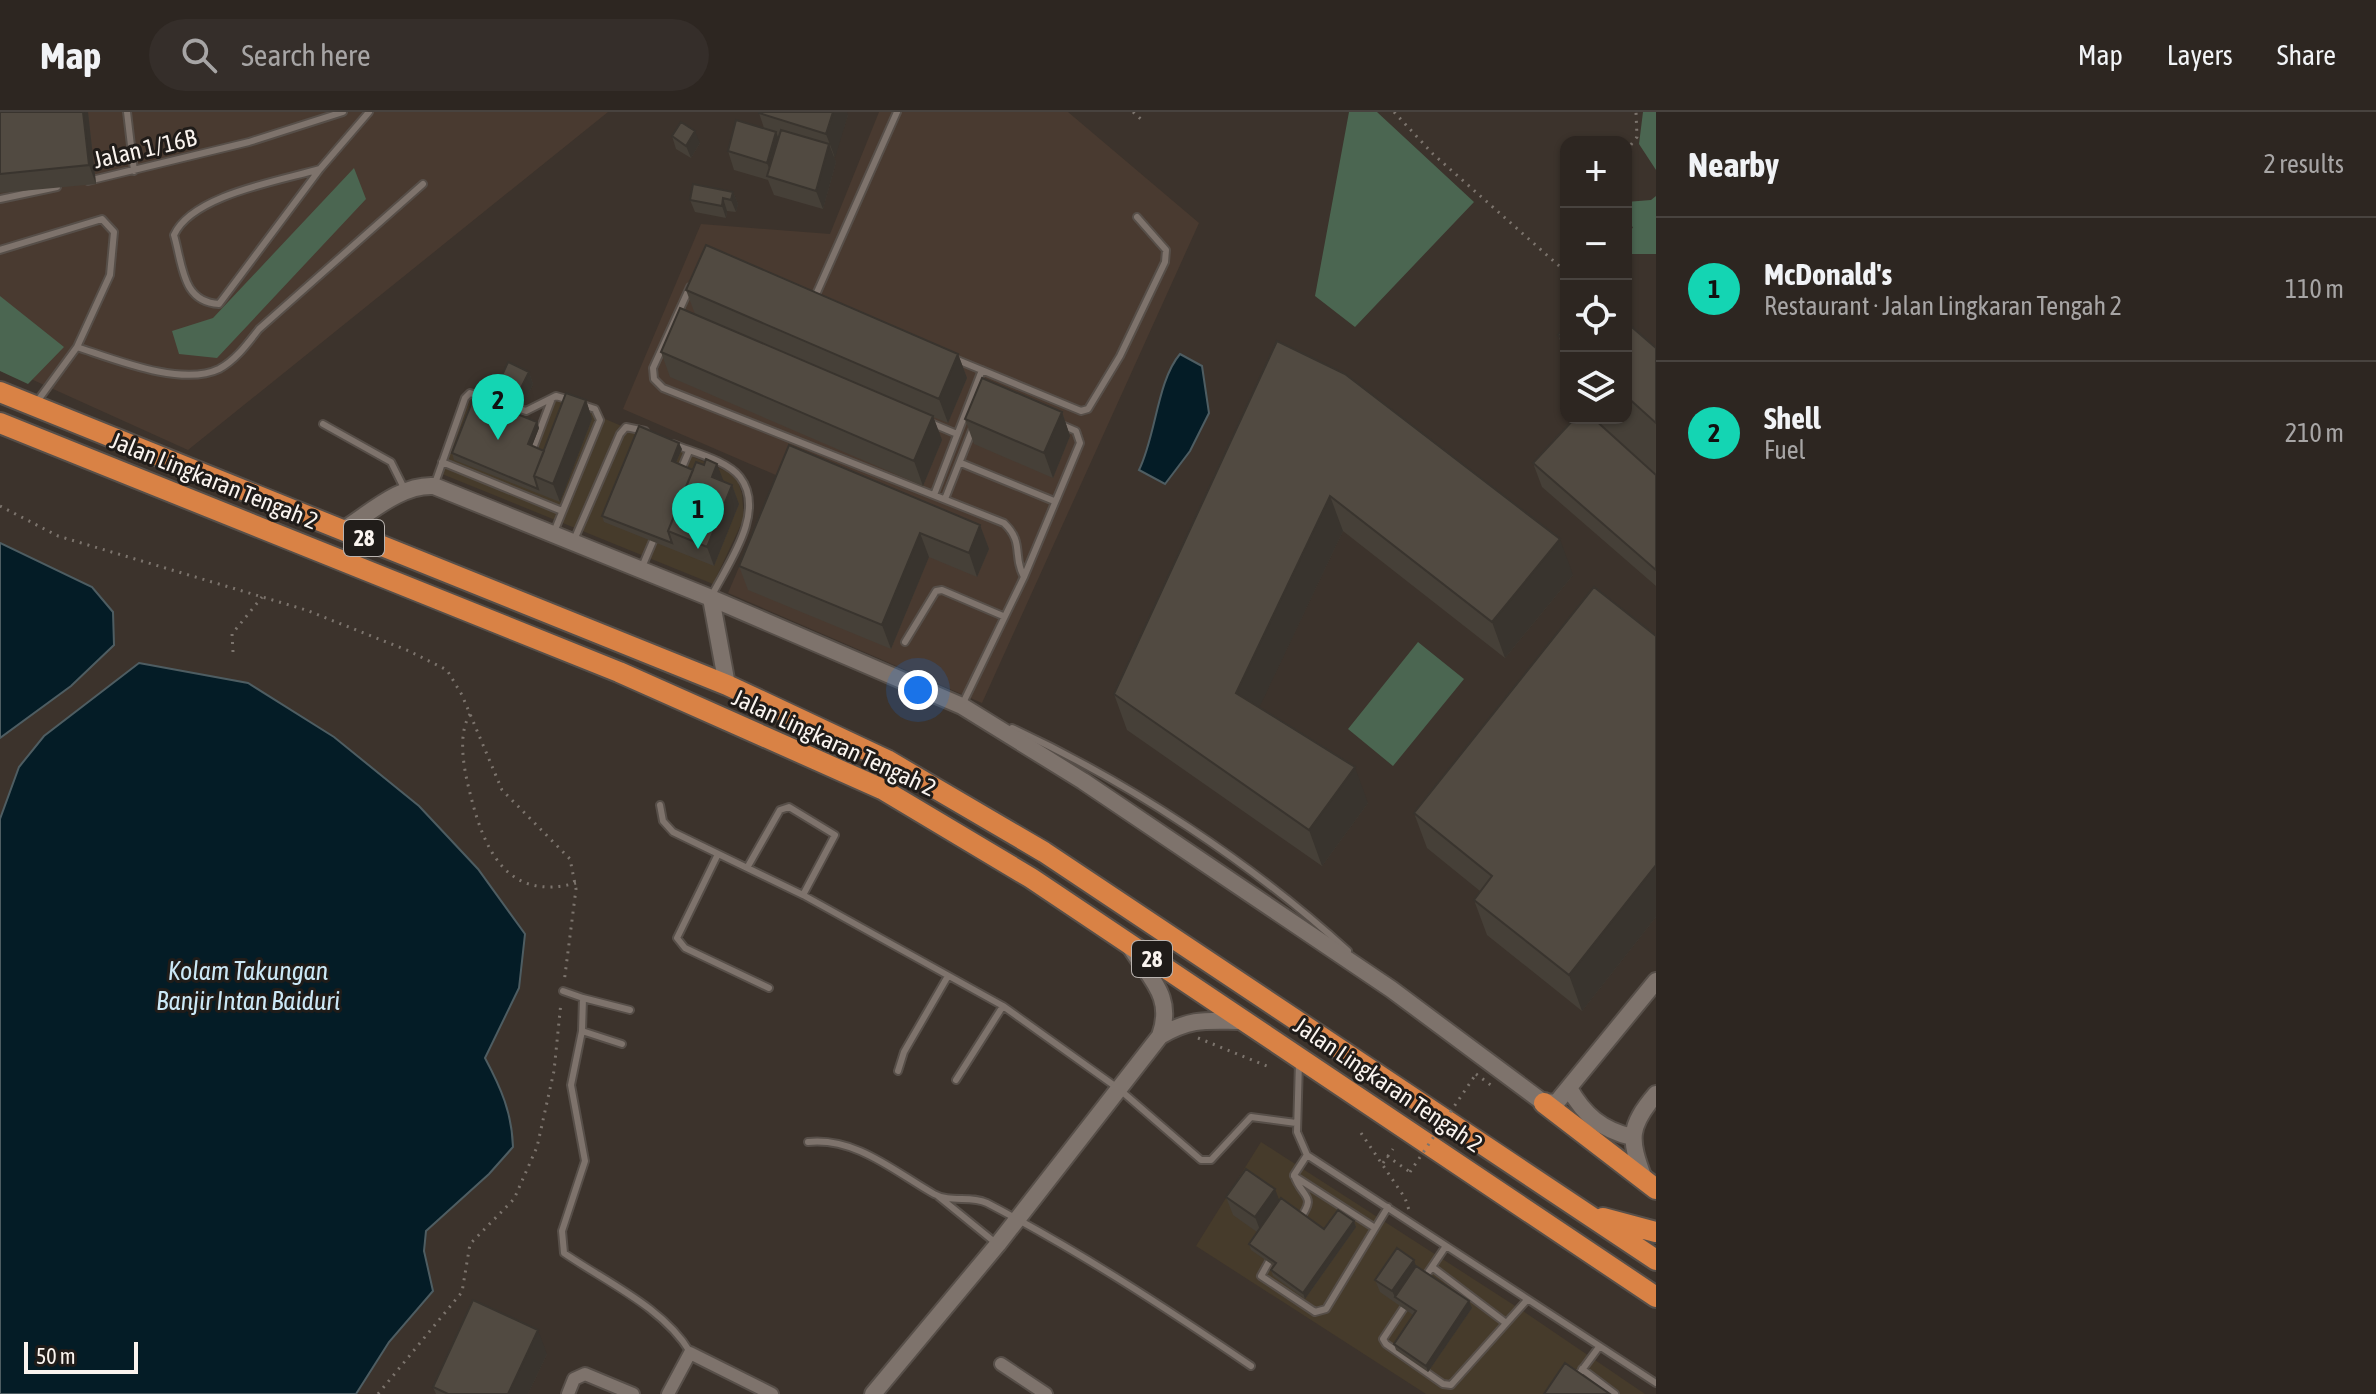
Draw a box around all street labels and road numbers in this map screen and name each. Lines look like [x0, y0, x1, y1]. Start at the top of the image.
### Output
street label: Jalan 1/16B [91, 123, 199, 173]
street label: Jalan Lingkaran Tengah 2 [107, 427, 322, 535]
road number: 28 [344, 520, 384, 556]
street label: Jalan Lingkaran Tengah 2 [728, 684, 940, 802]
road number: 28 [1132, 941, 1172, 977]
street label: Jalan Lingkaran Tengah 2 [1289, 1012, 1488, 1158]

